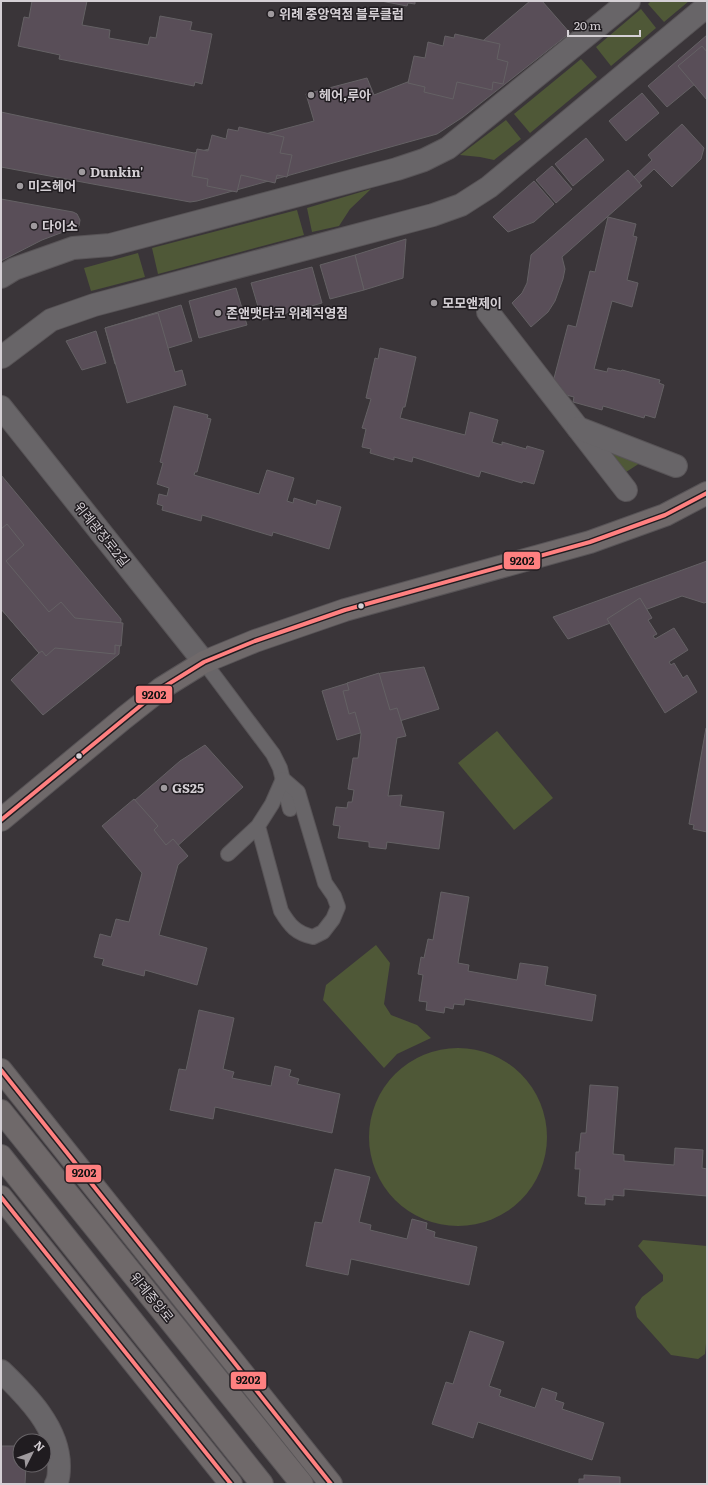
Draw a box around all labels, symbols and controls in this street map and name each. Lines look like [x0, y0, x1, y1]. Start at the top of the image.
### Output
place label: 위례 중앙역점 블루클럽 [279, 4, 404, 23]
marker: 위례 중앙역점 블루클럽 [266, 9, 276, 19]
scale bar [568, 12, 640, 38]
text: 20 m [574, 16, 601, 34]
place label: 헤어,루아 [319, 85, 371, 104]
marker: 헤어,루아 [306, 90, 316, 100]
place label: Dunkin' [90, 162, 143, 181]
marker: Dunkin' [77, 167, 87, 177]
place label: 미즈헤어 [28, 176, 76, 195]
marker: 미즈헤어 [15, 181, 25, 191]
place label: 다이소 [42, 216, 78, 235]
marker: 다이소 [29, 221, 39, 231]
place label: 모모앤제이 [442, 293, 502, 312]
marker: 모모앤제이 [429, 298, 439, 308]
place label: 존앤맷타코 위례직영점 [226, 303, 348, 322]
marker: 존앤맷타코 위례직영점 [213, 308, 223, 318]
street label: 위례광장로2길 [70, 497, 134, 570]
line badge: 9202 [503, 551, 541, 570]
text: 9202 [510, 552, 534, 568]
unlabelled marker [356, 601, 366, 611]
line badge: 9202 [135, 685, 173, 704]
text: 9202 [142, 686, 166, 702]
unlabelled marker [74, 751, 84, 761]
place label: GS25 [172, 778, 204, 797]
marker: GS25 [159, 783, 169, 793]
line badge: 9202 [65, 1164, 102, 1183]
text: 9202 [72, 1164, 96, 1180]
street label: 위례중앙로 [126, 1267, 179, 1326]
line badge: 9202 [230, 1371, 267, 1390]
text: 9202 [236, 1371, 260, 1387]
north arrow [12, 1433, 52, 1473]
text: N [31, 1437, 49, 1454]

